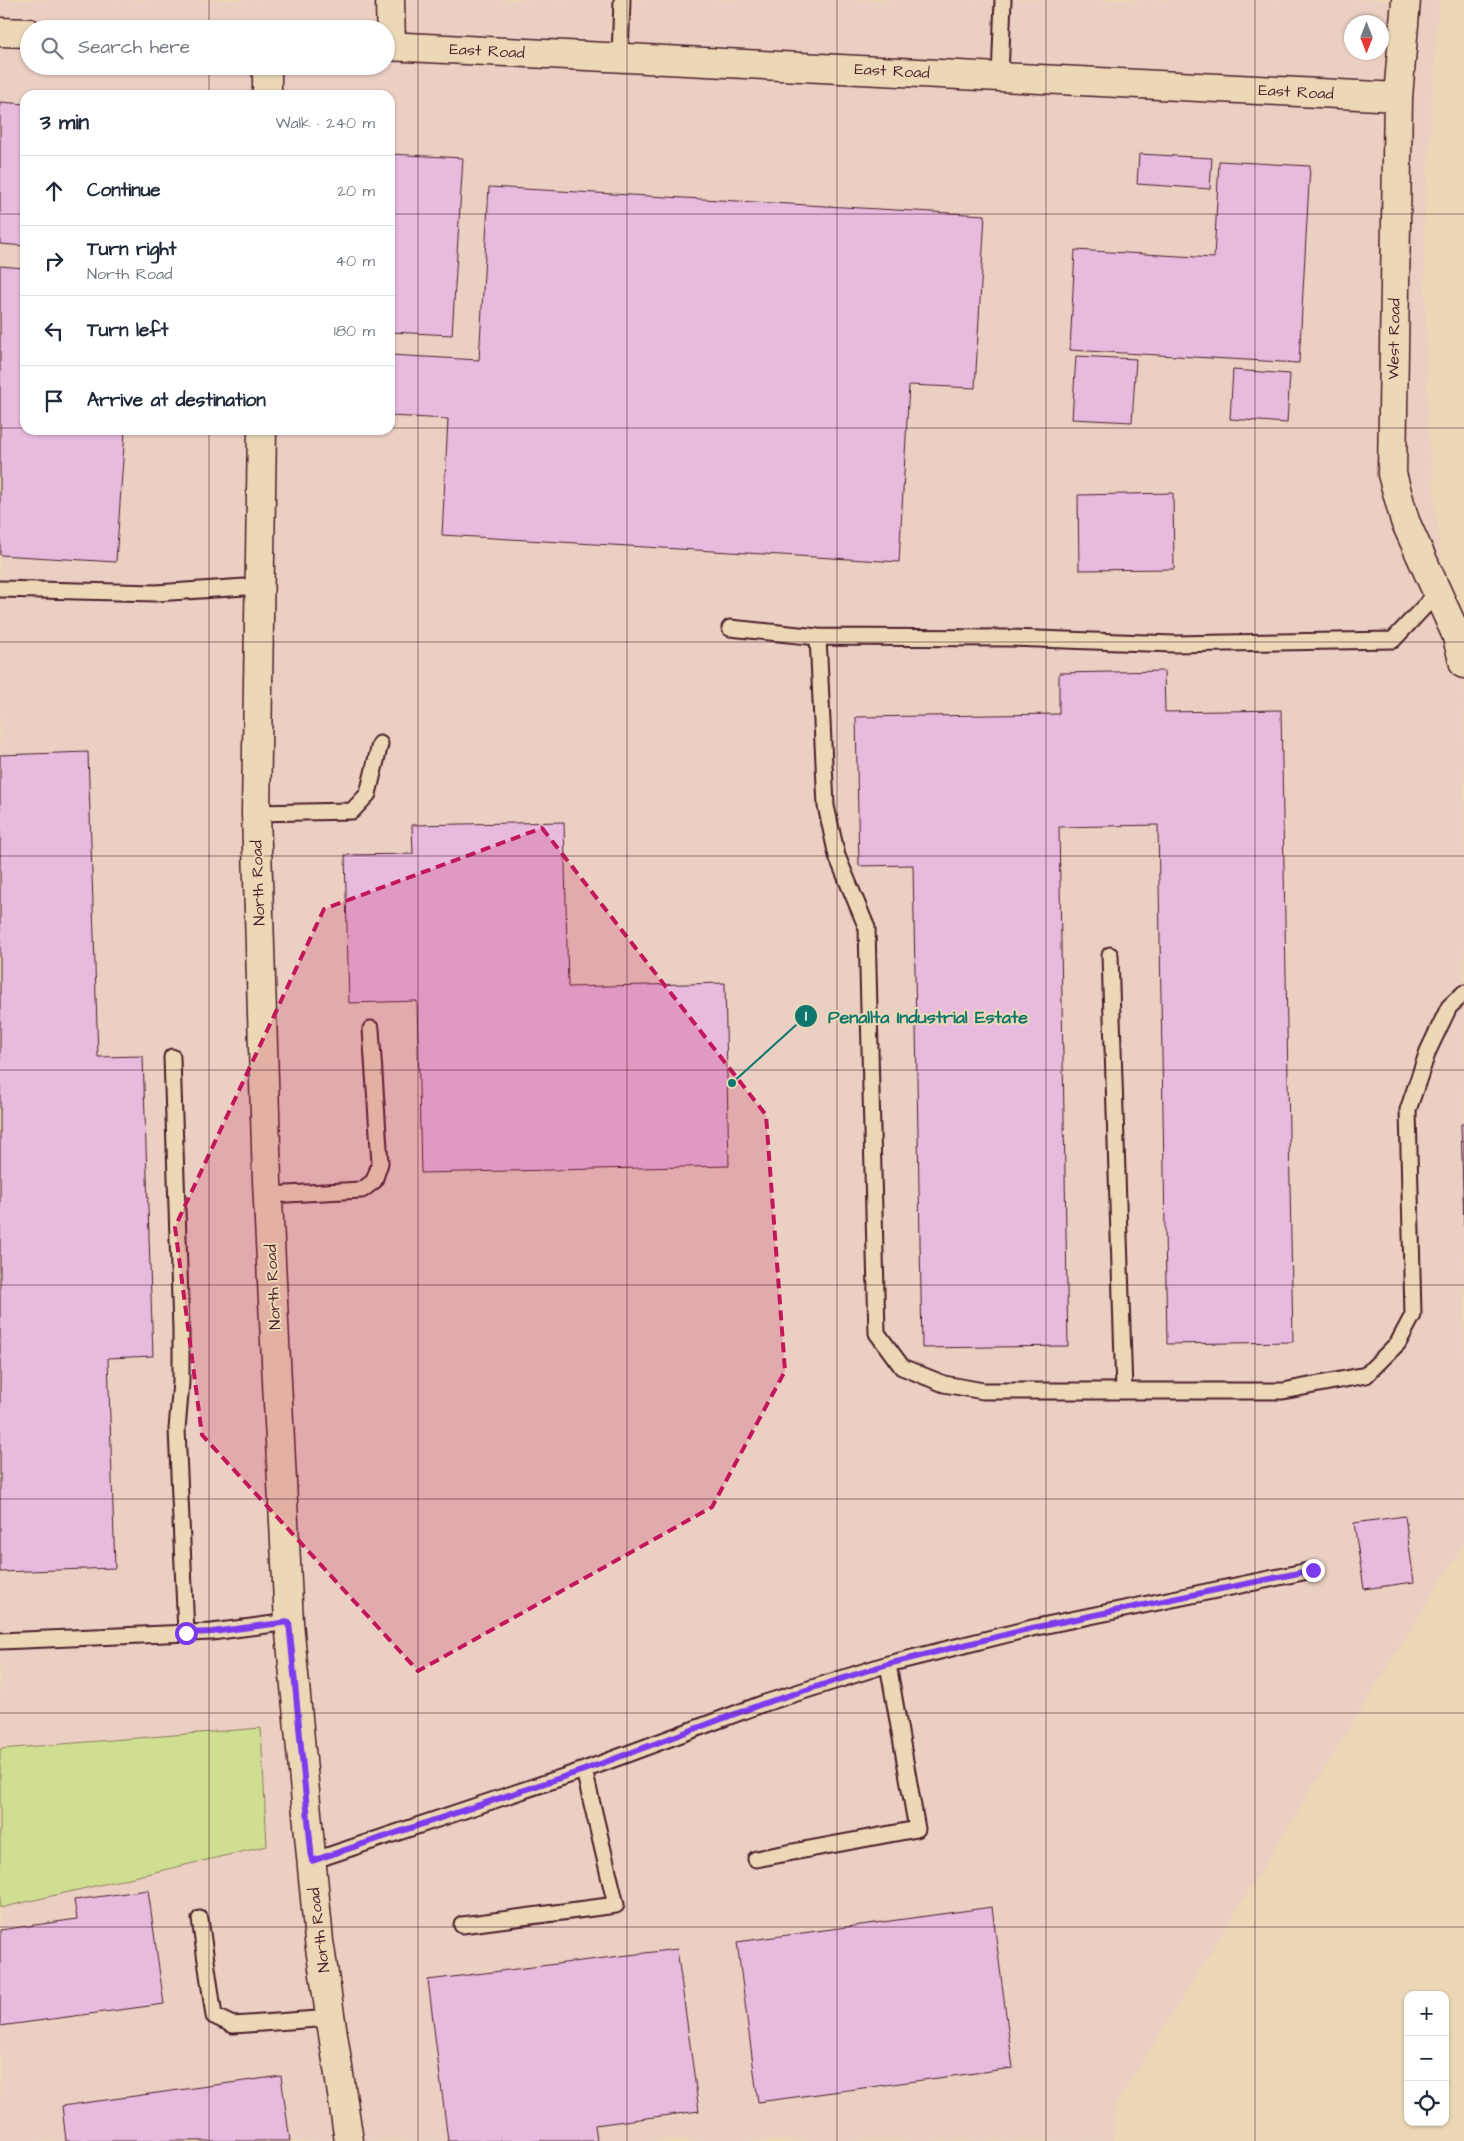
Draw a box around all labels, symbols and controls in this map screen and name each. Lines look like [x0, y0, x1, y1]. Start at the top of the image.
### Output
north arrow [1344, 15, 1389, 60]
search box [20, 20, 395, 75]
icon: search [38, 34, 66, 62]
text: Search here [78, 34, 190, 61]
street label: East Road [449, 38, 525, 64]
street label: East Road [854, 58, 930, 84]
street label: East Road [1258, 79, 1334, 105]
text: 3 min [40, 108, 89, 137]
text: Walk · 240 m [275, 112, 375, 134]
icon: ahead [40, 177, 68, 205]
text: Continue [87, 177, 161, 204]
text: 20 m [337, 180, 375, 202]
text: Turn right [87, 236, 176, 263]
icon: right [40, 247, 68, 275]
text: 40 m [335, 250, 375, 272]
text: North Road [87, 263, 172, 285]
street label: West Road [1382, 298, 1406, 380]
icon: left [40, 317, 68, 345]
text: Turn left [87, 317, 168, 344]
text: 180 m [334, 320, 375, 342]
icon: arrive [40, 387, 68, 415]
text: Arrive at destination [87, 387, 266, 414]
street label: North Road [246, 840, 270, 926]
callout: Penallta Industrial Estate [793, 1000, 1039, 1033]
text: Penallta Industrial Estate [828, 1005, 1028, 1030]
text: 1 [805, 1006, 807, 1027]
street label: North Road [260, 1244, 286, 1330]
route end [1302, 1559, 1325, 1582]
route start [175, 1622, 198, 1645]
street label: North Road [303, 1886, 335, 1974]
map controls [1404, 1991, 1449, 2126]
button: + [1404, 1991, 1449, 2036]
button: − [1404, 2036, 1449, 2081]
button: locate [1404, 2081, 1449, 2126]

